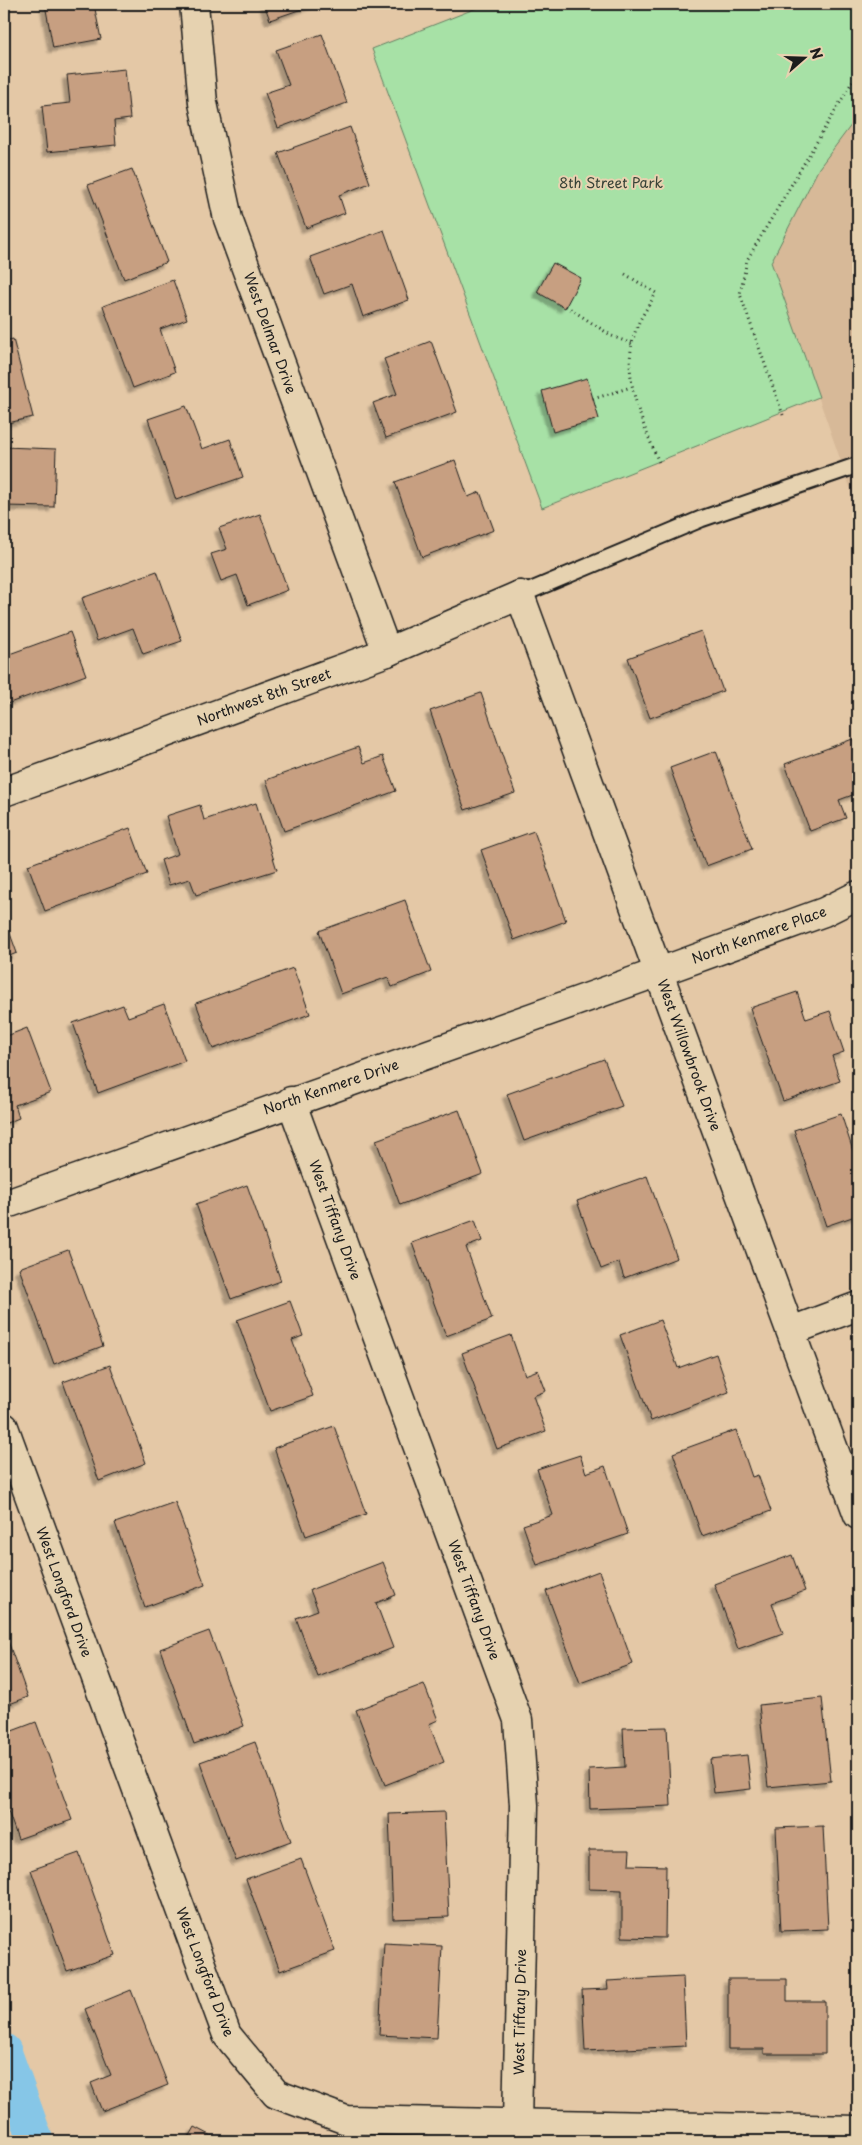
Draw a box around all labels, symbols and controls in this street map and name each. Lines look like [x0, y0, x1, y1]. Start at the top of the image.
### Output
north arrow [780, 32, 830, 82]
text: N [805, 45, 828, 62]
park label: 8th Street Park [559, 172, 664, 193]
street label: West Delmar Drive [239, 269, 302, 397]
street label: Northwest 8th Street [194, 662, 334, 731]
street label: North Kenmere Place [689, 900, 829, 969]
street label: West Willowbrook Drive [652, 976, 727, 1134]
street label: North Kenmere Drive [260, 1053, 401, 1120]
street label: West Tiffany Drive [304, 1157, 367, 1283]
street label: West Longford Drive [31, 1524, 98, 1660]
street label: West Tiffany Drive [443, 1537, 506, 1663]
street label: West Longford Drive [171, 1904, 240, 2040]
street label: West Tiffany Drive [508, 1949, 531, 2075]

